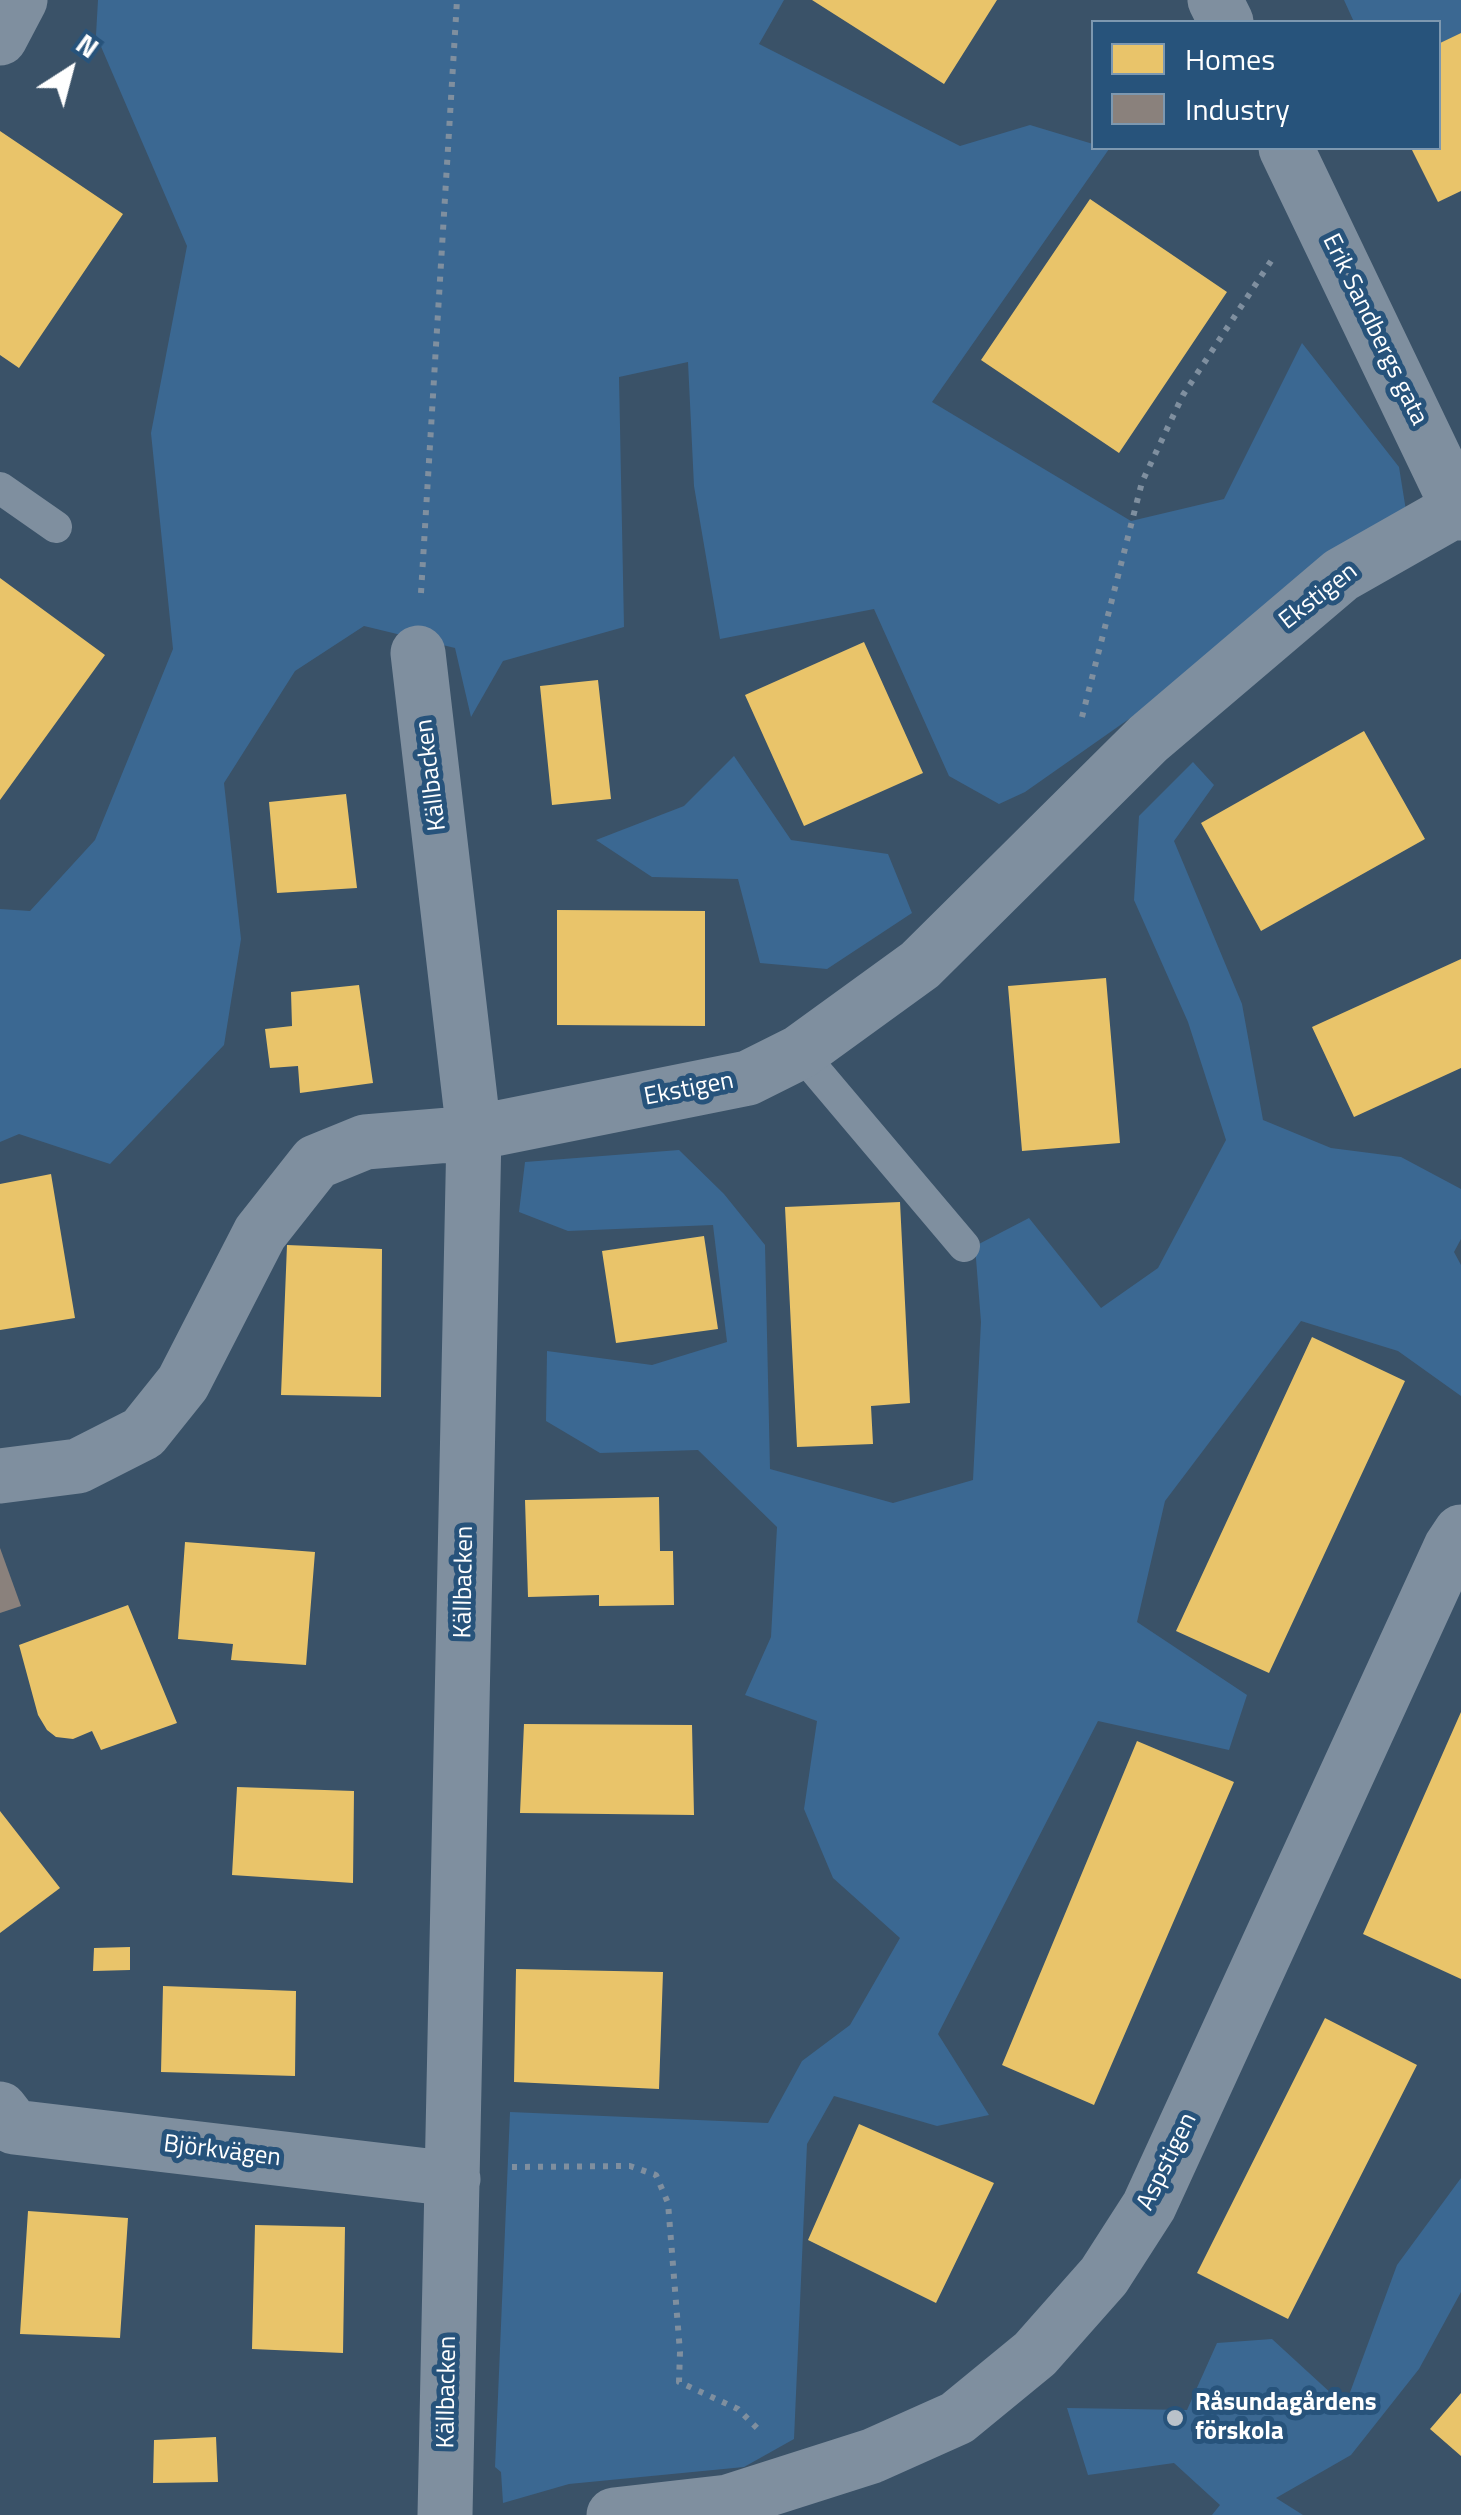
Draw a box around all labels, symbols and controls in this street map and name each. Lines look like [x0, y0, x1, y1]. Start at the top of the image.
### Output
north arrow [20, 20, 120, 120]
legend [1091, 20, 1441, 150]
text: N [67, 22, 108, 68]
text: Homes [1185, 36, 1275, 82]
text: Industry [1185, 86, 1290, 132]
street label: Erik Sandbergs gata [1315, 229, 1433, 431]
street label: Ekstigen [1274, 557, 1364, 637]
street label: Källbacken [410, 717, 454, 833]
street label: Ekstigen [642, 1067, 736, 1113]
street label: Källbacken [449, 1525, 481, 1639]
street label: Aspstigen [1132, 2108, 1204, 2216]
street label: Björkvägen [162, 2130, 282, 2174]
street label: Källbacken [432, 2335, 464, 2449]
place label: Råsundagårdens förskola [1195, 2389, 1377, 2448]
marker: Råsundagårdens förskola [1164, 2407, 1186, 2429]

